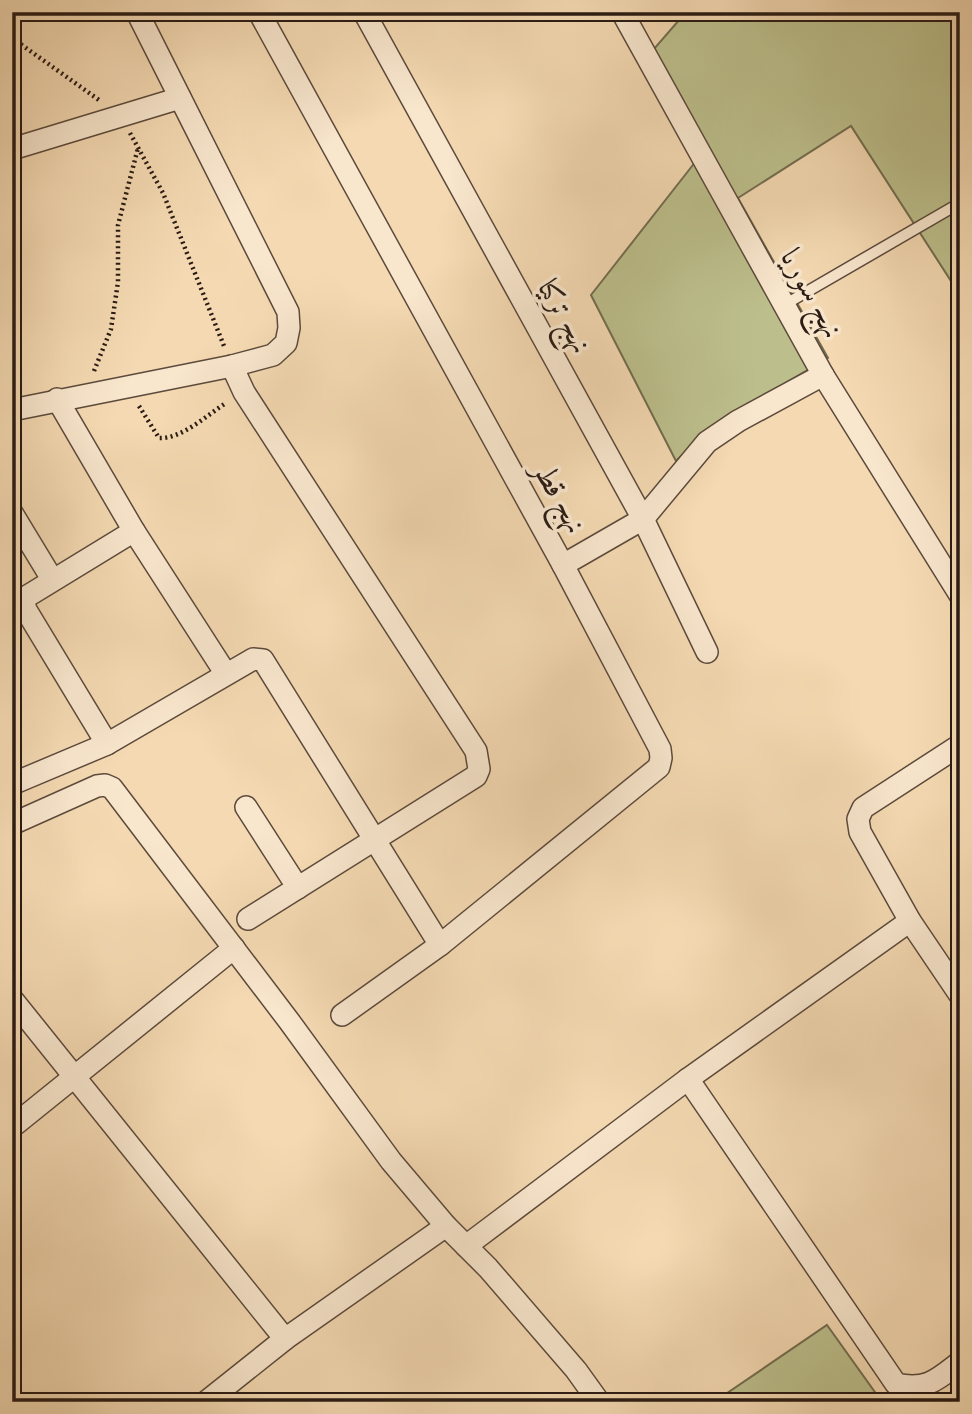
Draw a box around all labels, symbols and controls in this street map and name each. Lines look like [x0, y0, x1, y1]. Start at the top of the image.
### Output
street label: نهج سوريا [765, 242, 851, 349]
street label: نهج تركيا [522, 273, 600, 364]
street label: نهج قطر [516, 452, 594, 544]

